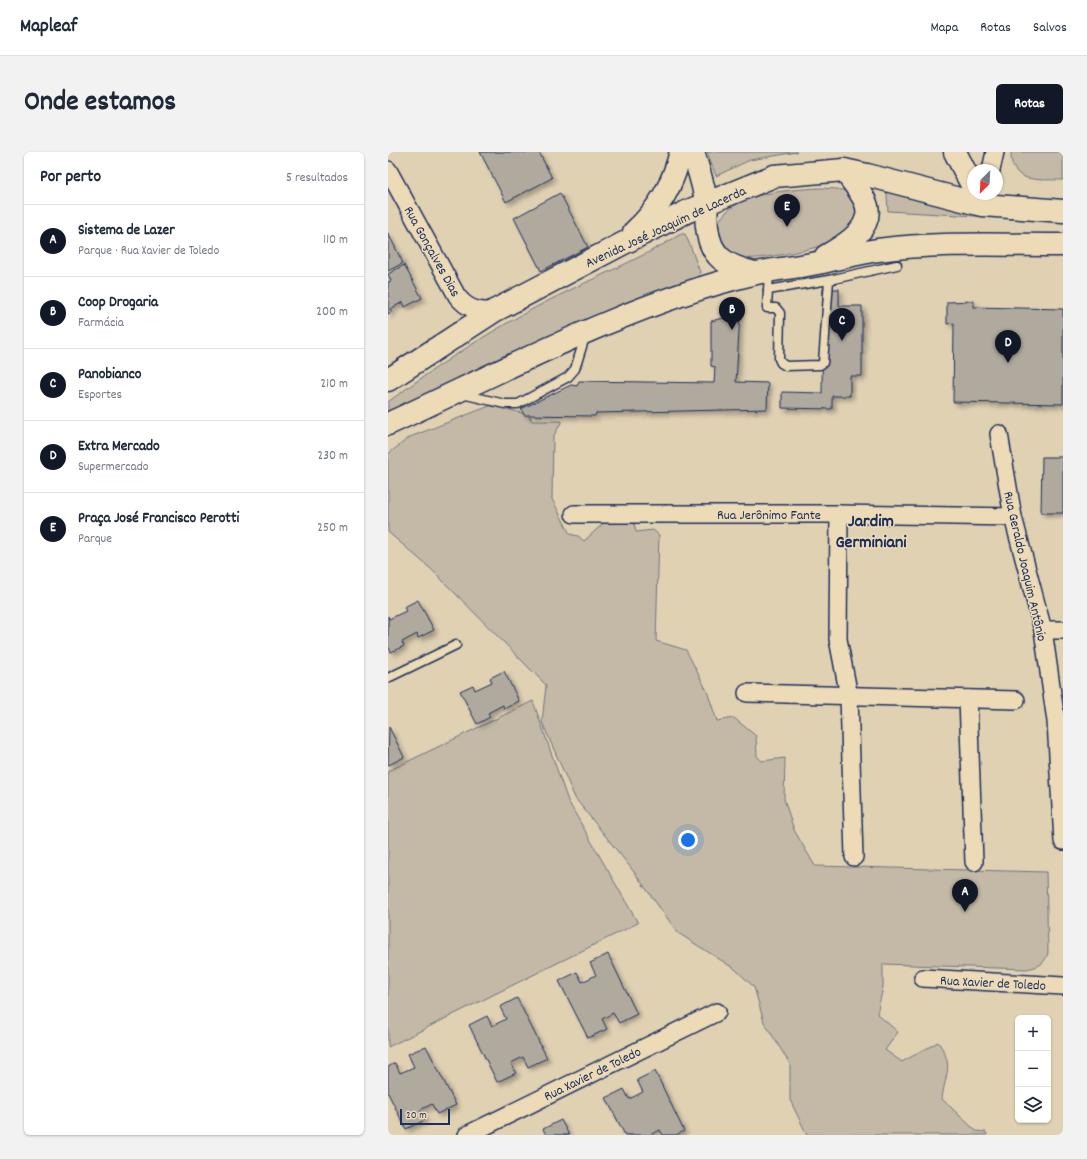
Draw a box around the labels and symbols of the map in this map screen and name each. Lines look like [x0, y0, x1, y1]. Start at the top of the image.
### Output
north arrow [967, 164, 1003, 200]
street label: Avenida José Joaquim de Lacerda [582, 182, 750, 274]
pin: E [774, 194, 800, 227]
street label: Rua Gonçalves Dias [398, 203, 465, 301]
pin: B [719, 297, 745, 330]
pin: C [829, 308, 855, 341]
pin: D [995, 330, 1021, 363]
street label: Rua Geraldo Joaquim Antônio [997, 490, 1051, 643]
street label: Rua Jerônimo Fante [717, 506, 821, 526]
district label: Jardim Germiniani [835, 510, 907, 556]
your location [678, 830, 698, 850]
pin: A [952, 879, 978, 912]
street label: Rua Xavier de Toledo [939, 971, 1046, 997]
street label: Rua Xavier de Toledo [541, 1043, 645, 1107]
scale bar [400, 1107, 450, 1126]

